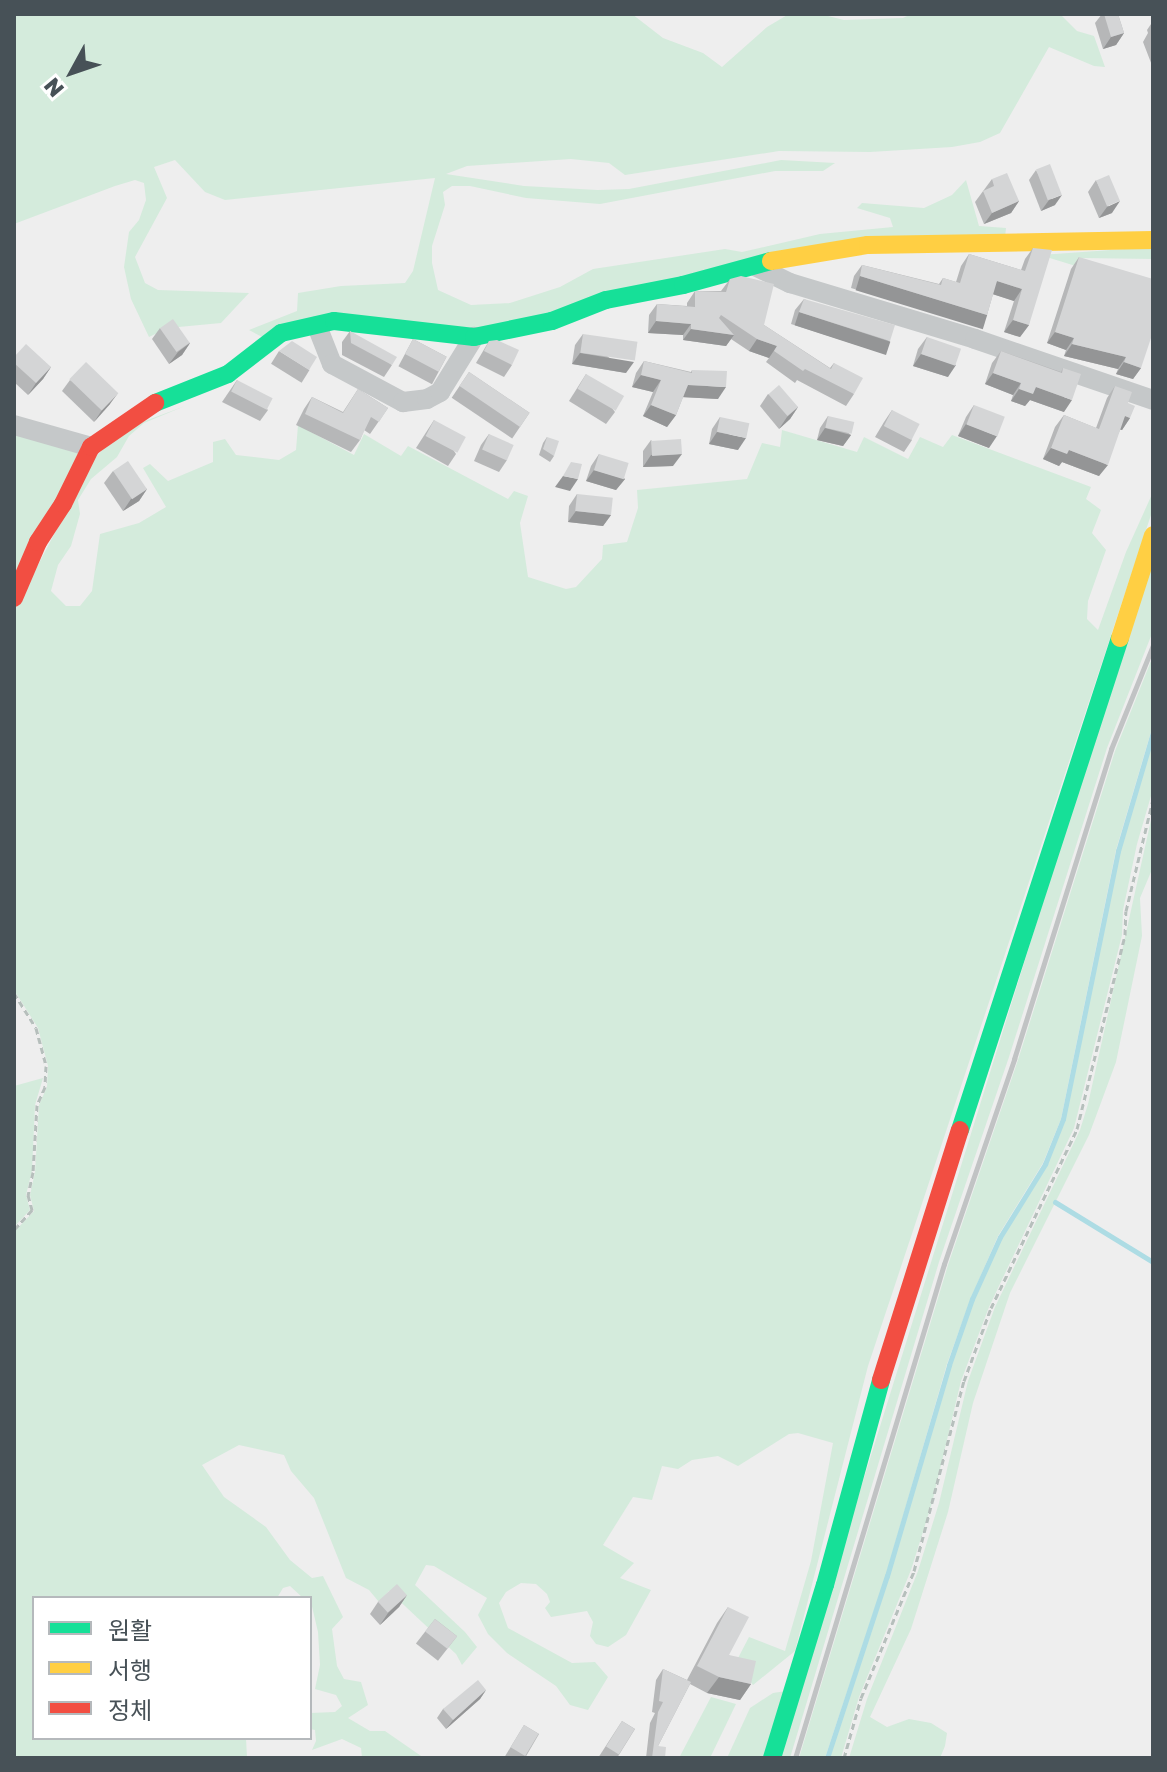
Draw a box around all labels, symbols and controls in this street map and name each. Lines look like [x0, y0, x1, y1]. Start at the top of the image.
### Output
north arrow [32, 32, 112, 112]
text: N [38, 73, 69, 103]
legend [32, 1596, 312, 1740]
text: 원활 [108, 1615, 152, 1644]
text: 서행 [108, 1655, 152, 1684]
text: 정체 [108, 1695, 152, 1724]

